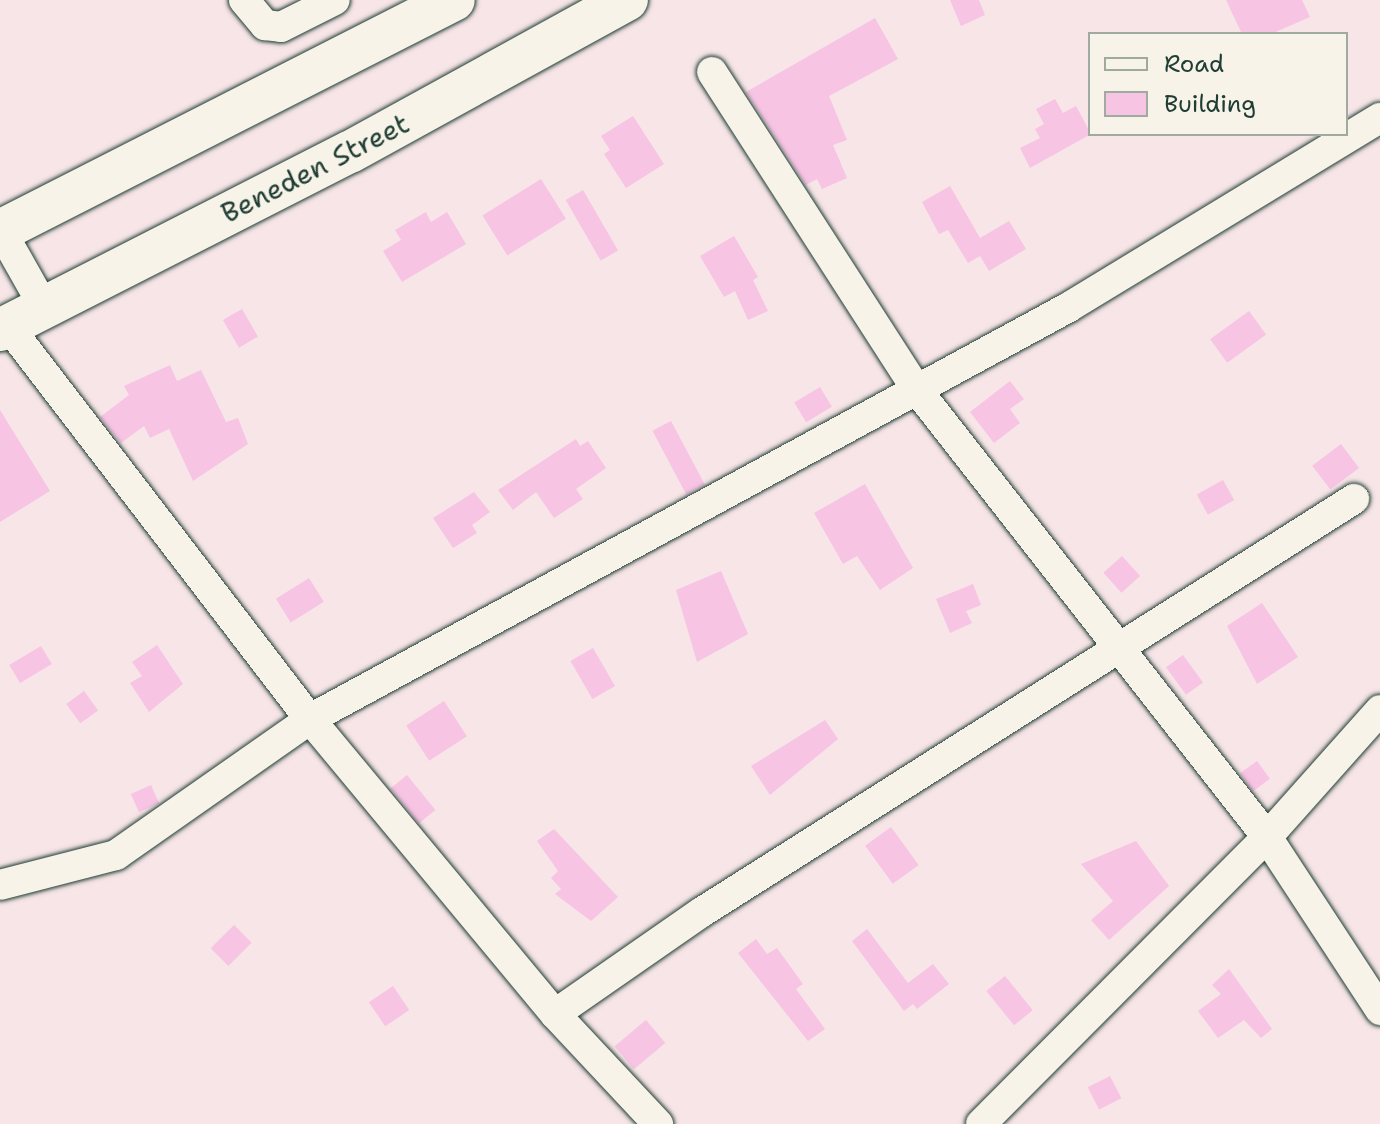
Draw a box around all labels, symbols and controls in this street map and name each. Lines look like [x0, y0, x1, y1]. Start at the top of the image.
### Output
legend [1088, 32, 1348, 136]
text: Road [1164, 48, 1224, 80]
text: Building [1164, 88, 1256, 120]
street label: Beneden Street [215, 106, 415, 230]

